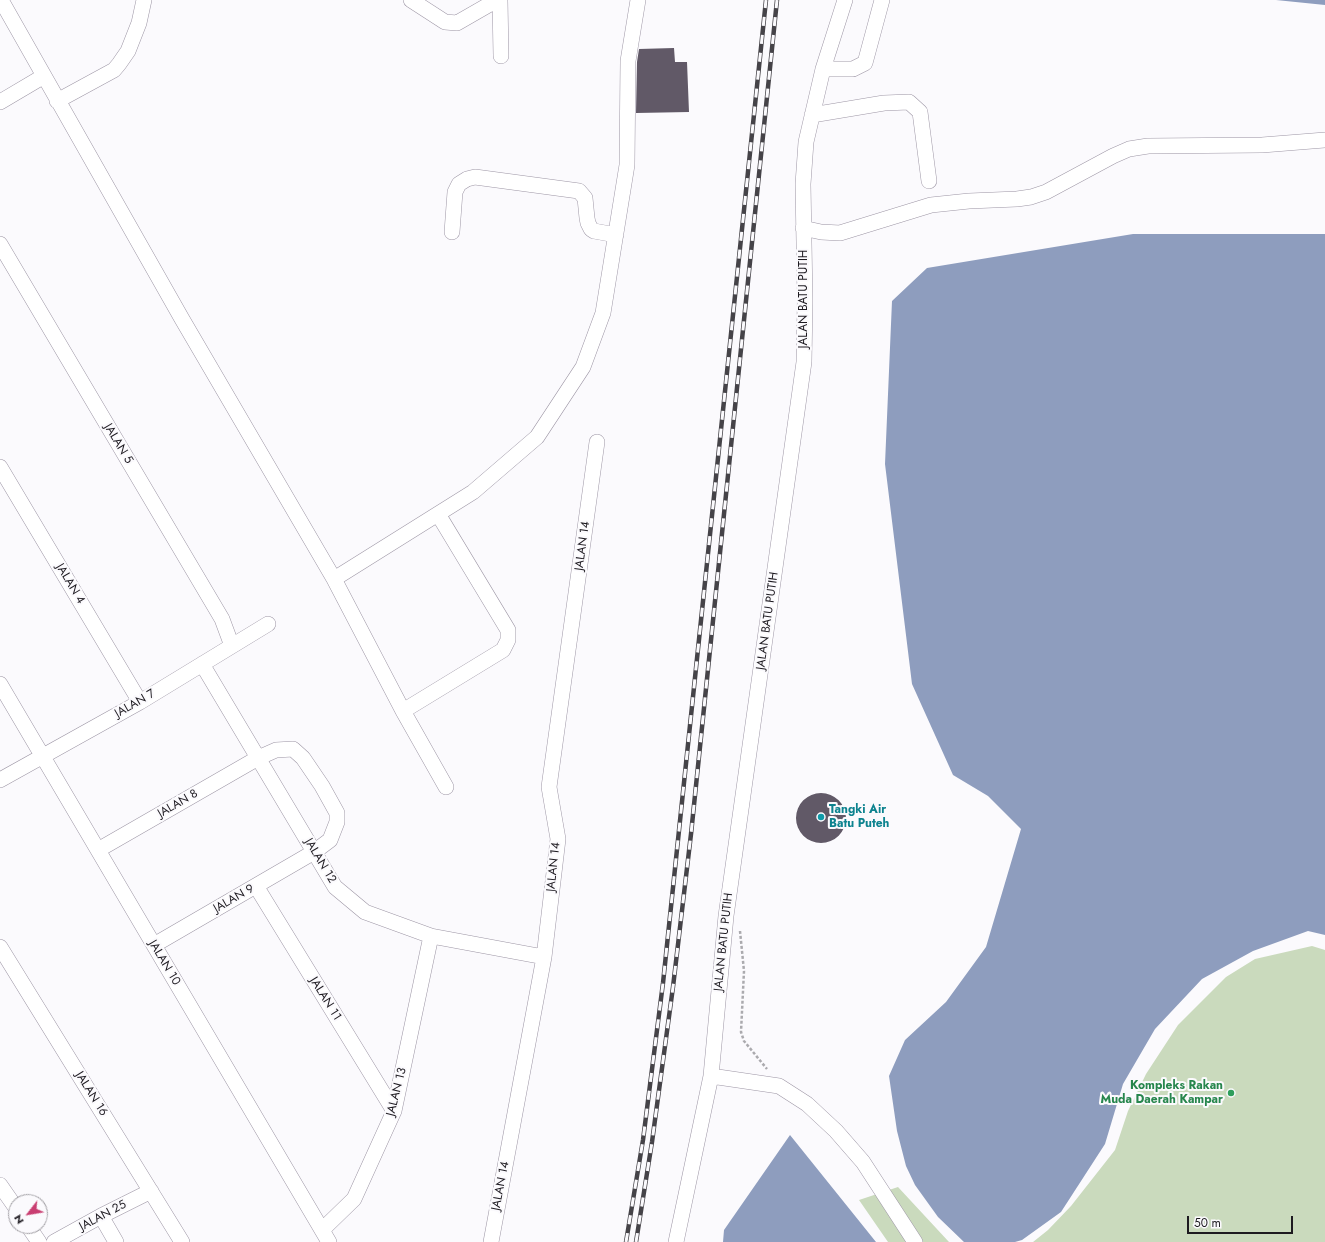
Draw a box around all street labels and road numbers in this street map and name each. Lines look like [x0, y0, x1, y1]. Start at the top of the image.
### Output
street label: JALAN BATU PUTIH [797, 250, 811, 348]
street label: JALAN 5 [100, 421, 136, 467]
street label: JALAN 14 [572, 520, 594, 572]
street label: JALAN 4 [52, 561, 88, 607]
street label: JALAN BATU PUTIH [754, 571, 782, 671]
street label: JALAN 7 [112, 687, 158, 721]
street label: JALAN 8 [155, 787, 201, 821]
street label: JALAN 12 [301, 836, 339, 886]
street label: JALAN 14 [544, 841, 564, 893]
street label: JALAN 9 [211, 882, 257, 916]
street label: JALAN BATU PUTIH [712, 892, 736, 992]
street label: JALAN 10 [145, 938, 183, 988]
street label: JALAN 11 [306, 975, 344, 1023]
street label: JALAN 13 [384, 1066, 410, 1118]
street label: JALAN 16 [72, 1069, 110, 1119]
street label: JALAN 14 [489, 1160, 513, 1212]
street label: JALAN 25 [77, 1198, 129, 1234]

